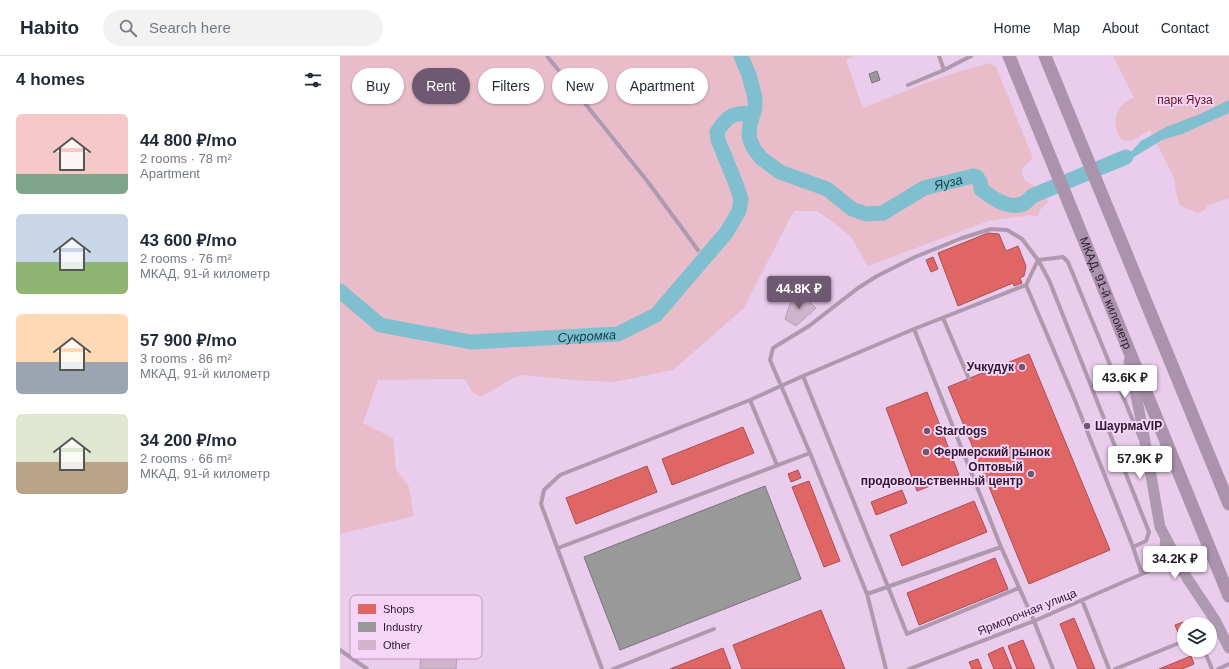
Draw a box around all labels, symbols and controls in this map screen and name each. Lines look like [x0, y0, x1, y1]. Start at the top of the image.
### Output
search box [103, 10, 383, 46]
text: Habito [20, 17, 79, 38]
icon: search [117, 17, 139, 39]
text: Search here [149, 19, 231, 36]
text: Home [994, 20, 1031, 36]
text: Map [1053, 20, 1080, 36]
text: About [1102, 20, 1139, 36]
text: Contact [1161, 20, 1209, 36]
chip: Buy [352, 68, 404, 104]
chip: Rent [412, 68, 470, 104]
chip: Filters [478, 68, 544, 104]
chip: New [552, 68, 608, 104]
chip: Apartment [616, 68, 708, 104]
icon: filters [302, 69, 324, 91]
text: 4 homes [16, 70, 85, 89]
park label: парк Яуза [1157, 93, 1213, 107]
icon: home [48, 130, 96, 178]
text: 44 800 ₽/mo [140, 131, 237, 150]
text: 2 rooms · 78 m² [140, 151, 232, 166]
text: Apartment [140, 166, 200, 181]
water label: Яуза [932, 172, 964, 193]
icon: home [48, 230, 96, 278]
text: 43 600 ₽/mo [140, 231, 237, 250]
street label: МКАД, 91-й километр [1076, 235, 1135, 352]
text: 2 rooms · 76 m² [140, 251, 232, 266]
text: МКАД, 91-й километр [140, 266, 270, 281]
pin: 44.8K ₽ [762, 276, 836, 310]
text: 44.8K ₽ [776, 281, 822, 296]
water label: Сукромка [557, 327, 616, 345]
icon: home [48, 330, 96, 378]
text: 57 900 ₽/mo [140, 331, 237, 350]
text: 3 rooms · 86 m² [140, 351, 232, 366]
place label: Учкудук [967, 360, 1015, 374]
marker: Учкудук [1017, 362, 1027, 372]
pin: 43.6K ₽ [1088, 365, 1162, 399]
text: МКАД, 91-й километр [140, 366, 270, 381]
text: 43.6K ₽ [1102, 370, 1148, 385]
place label: ШаурмаVIP [1095, 419, 1162, 433]
marker: ШаурмаVIP [1082, 421, 1092, 431]
place label: Stardogs [935, 424, 987, 438]
marker: Stardogs [922, 426, 932, 436]
icon: home [48, 430, 96, 478]
text: 34 200 ₽/mo [140, 431, 237, 450]
place label: Фермерский рынок [934, 445, 1051, 459]
pin: 57.9K ₽ [1103, 446, 1177, 480]
marker: Фермерский рынок [921, 447, 931, 457]
text: 2 rooms · 66 m² [140, 451, 232, 466]
text: 57.9K ₽ [1117, 451, 1163, 466]
place label: Оптовый продовольственный центр [861, 460, 1023, 488]
text: МКАД, 91-й километр [140, 466, 270, 481]
marker: Оптовый продовольственный центр [1026, 469, 1036, 479]
pin: 34.2K ₽ [1138, 546, 1212, 580]
text: 34.2K ₽ [1152, 551, 1198, 566]
street label: Ярморочная улица [975, 586, 1079, 638]
legend [350, 595, 482, 659]
text: Shops [383, 603, 415, 615]
map controls [1177, 617, 1217, 657]
button: layers [1177, 617, 1217, 657]
text: Industry [383, 621, 423, 633]
text: Other [383, 639, 411, 651]

